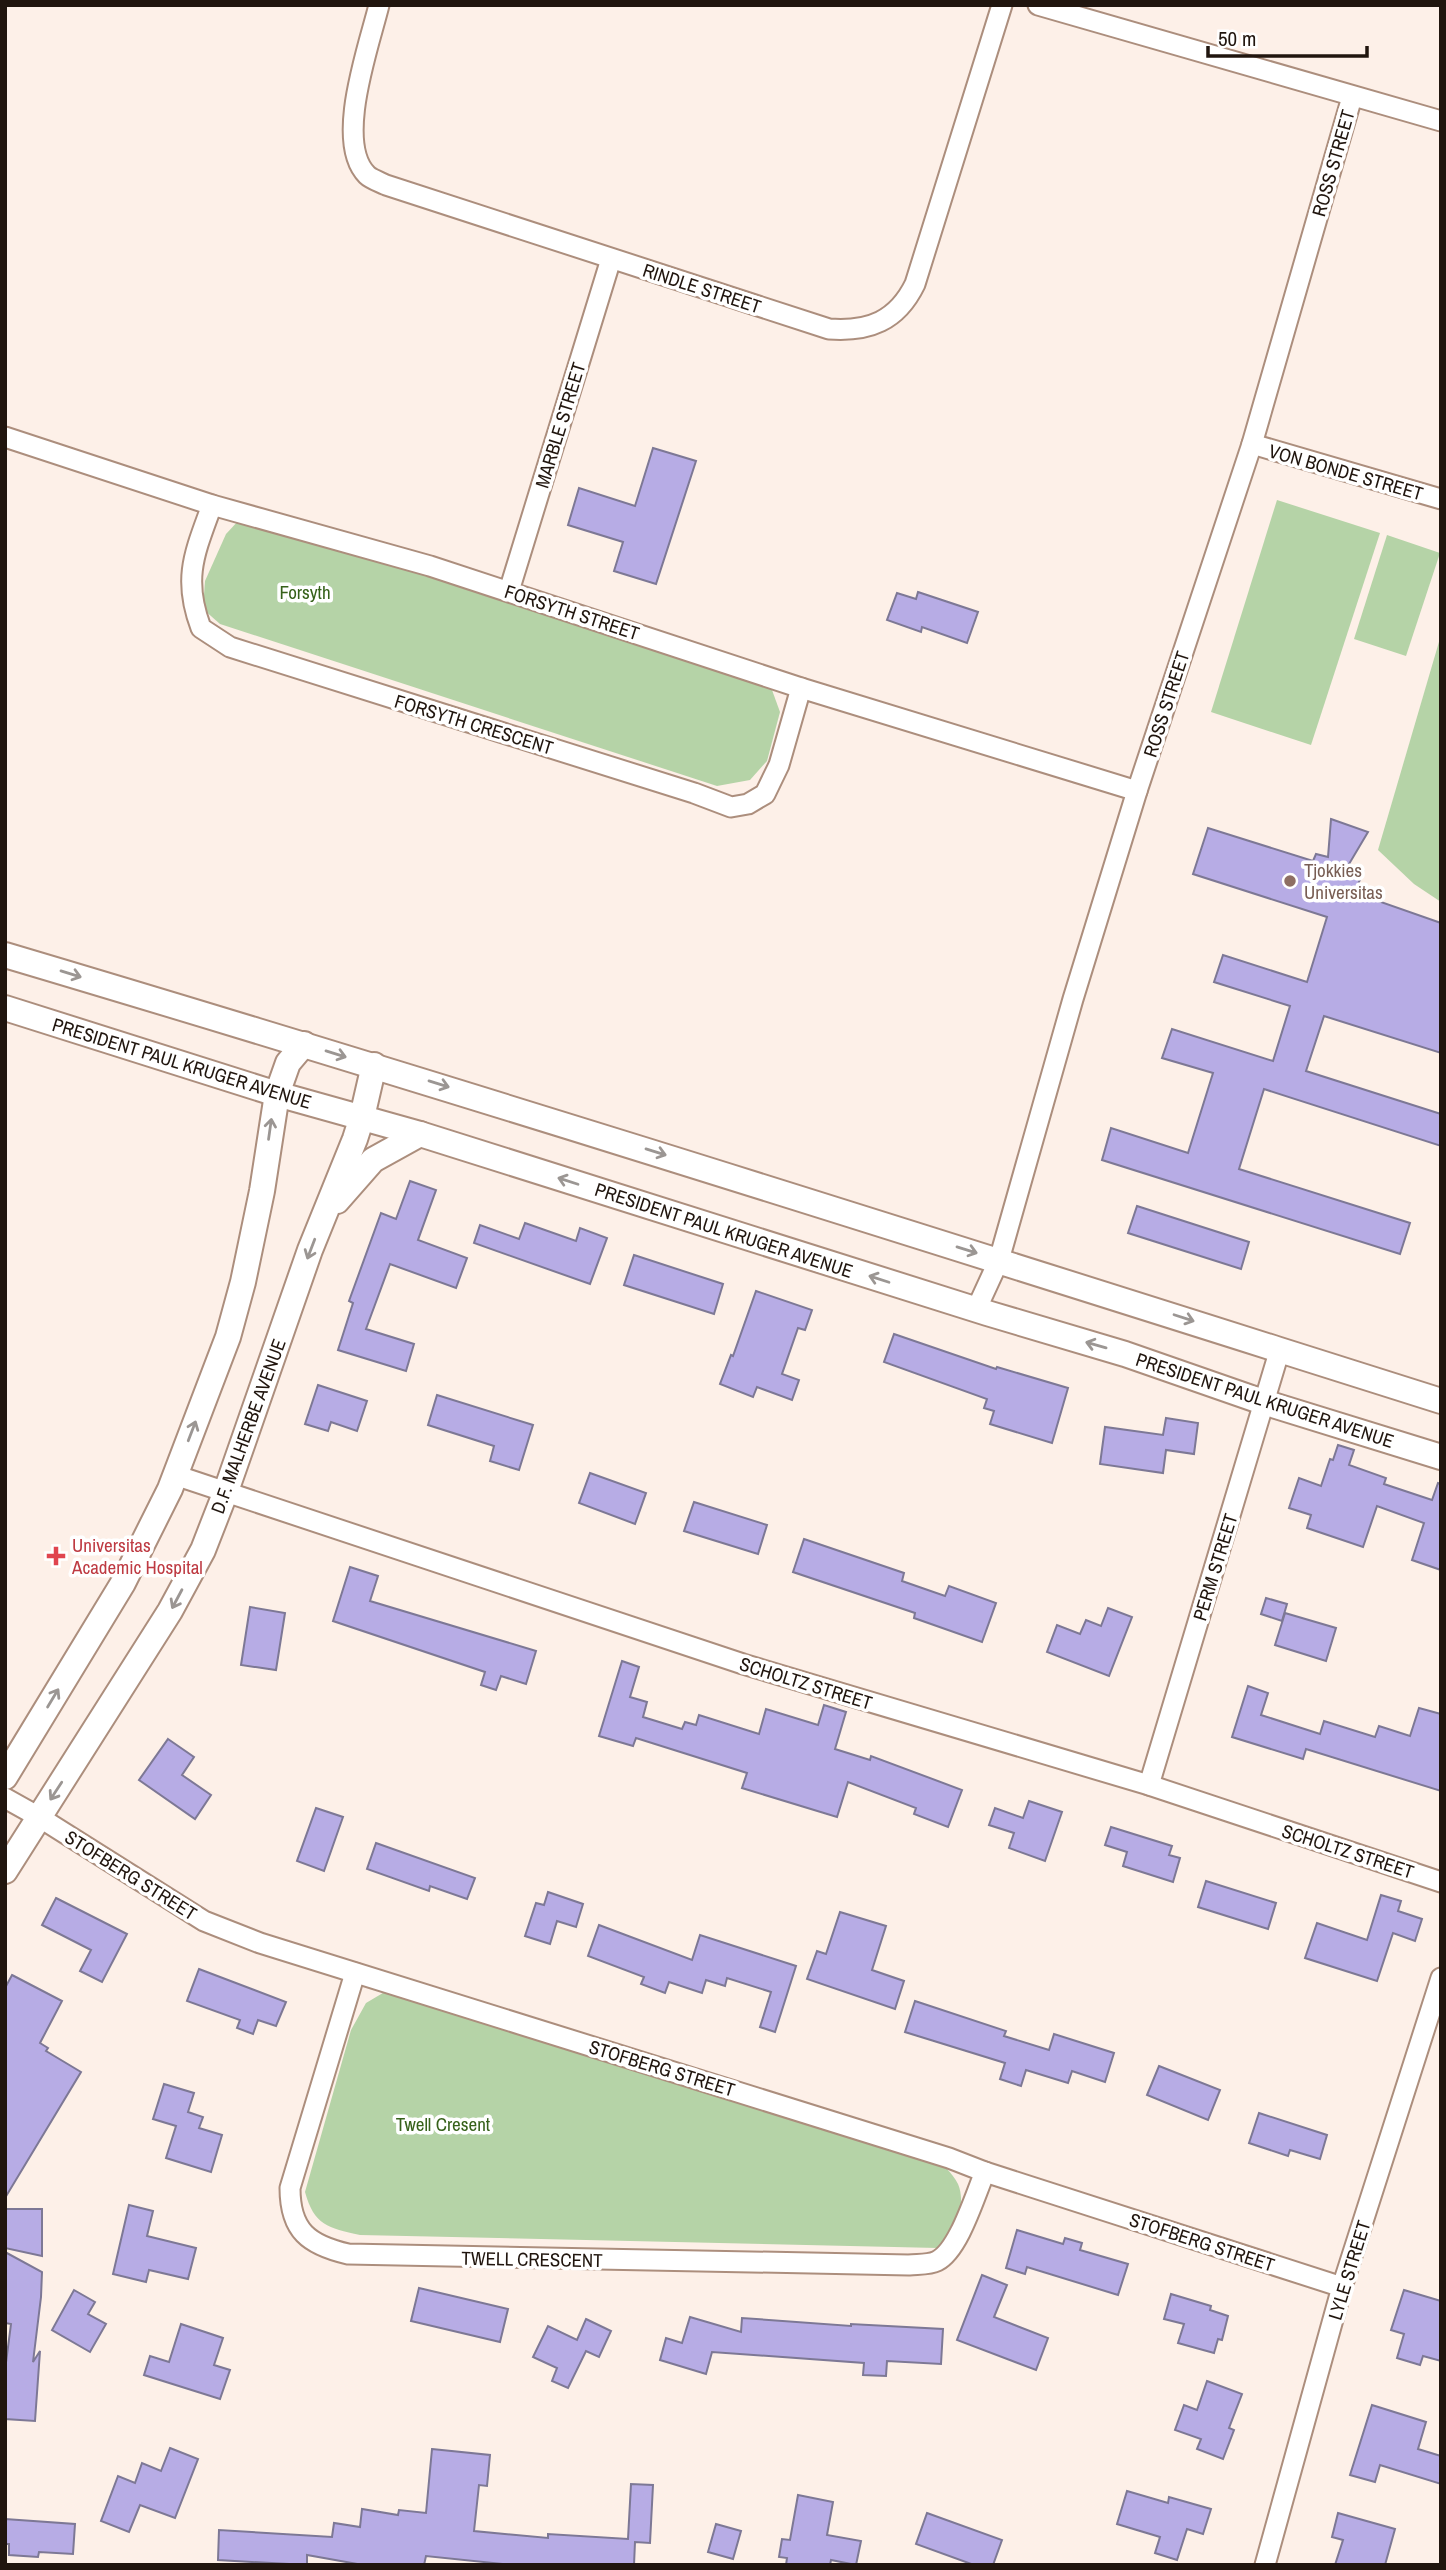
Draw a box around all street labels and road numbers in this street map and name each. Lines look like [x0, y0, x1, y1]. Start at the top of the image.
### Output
street label: ROSS STREET [1305, 106, 1361, 219]
street label: RINDLE STREET [640, 257, 765, 320]
street label: MARBLE STREET [529, 359, 592, 491]
street label: VON BONDE STREET [1266, 438, 1427, 507]
street label: FORSYTH STREET [501, 578, 643, 646]
street label: ROSS STREET [1137, 647, 1195, 760]
street label: FORSYTH CRESCENT [392, 688, 557, 761]
street label: PRESIDENT PAUL KRUGER AVENUE [49, 1011, 315, 1115]
street label: PRESIDENT PAUL KRUGER AVENUE [592, 1176, 856, 1284]
street label: D.F. MALHERBE AVENUE [204, 1335, 292, 1517]
street label: PRESIDENT PAUL KRUGER AVENUE [1133, 1346, 1397, 1454]
street label: PERM STREET [1186, 1510, 1244, 1624]
street label: SCHOLTZ STREET [737, 1650, 876, 1716]
street label: SCHOLTZ STREET [1279, 1817, 1418, 1885]
street label: STOFBERG STREET [60, 1824, 202, 1926]
street label: STOFBERG STREET [586, 2033, 739, 2103]
street label: STOFBERG STREET [1126, 2206, 1278, 2278]
street label: LYLE STREET [1322, 2217, 1377, 2323]
street label: TWELL CRESCENT [461, 2245, 603, 2273]

